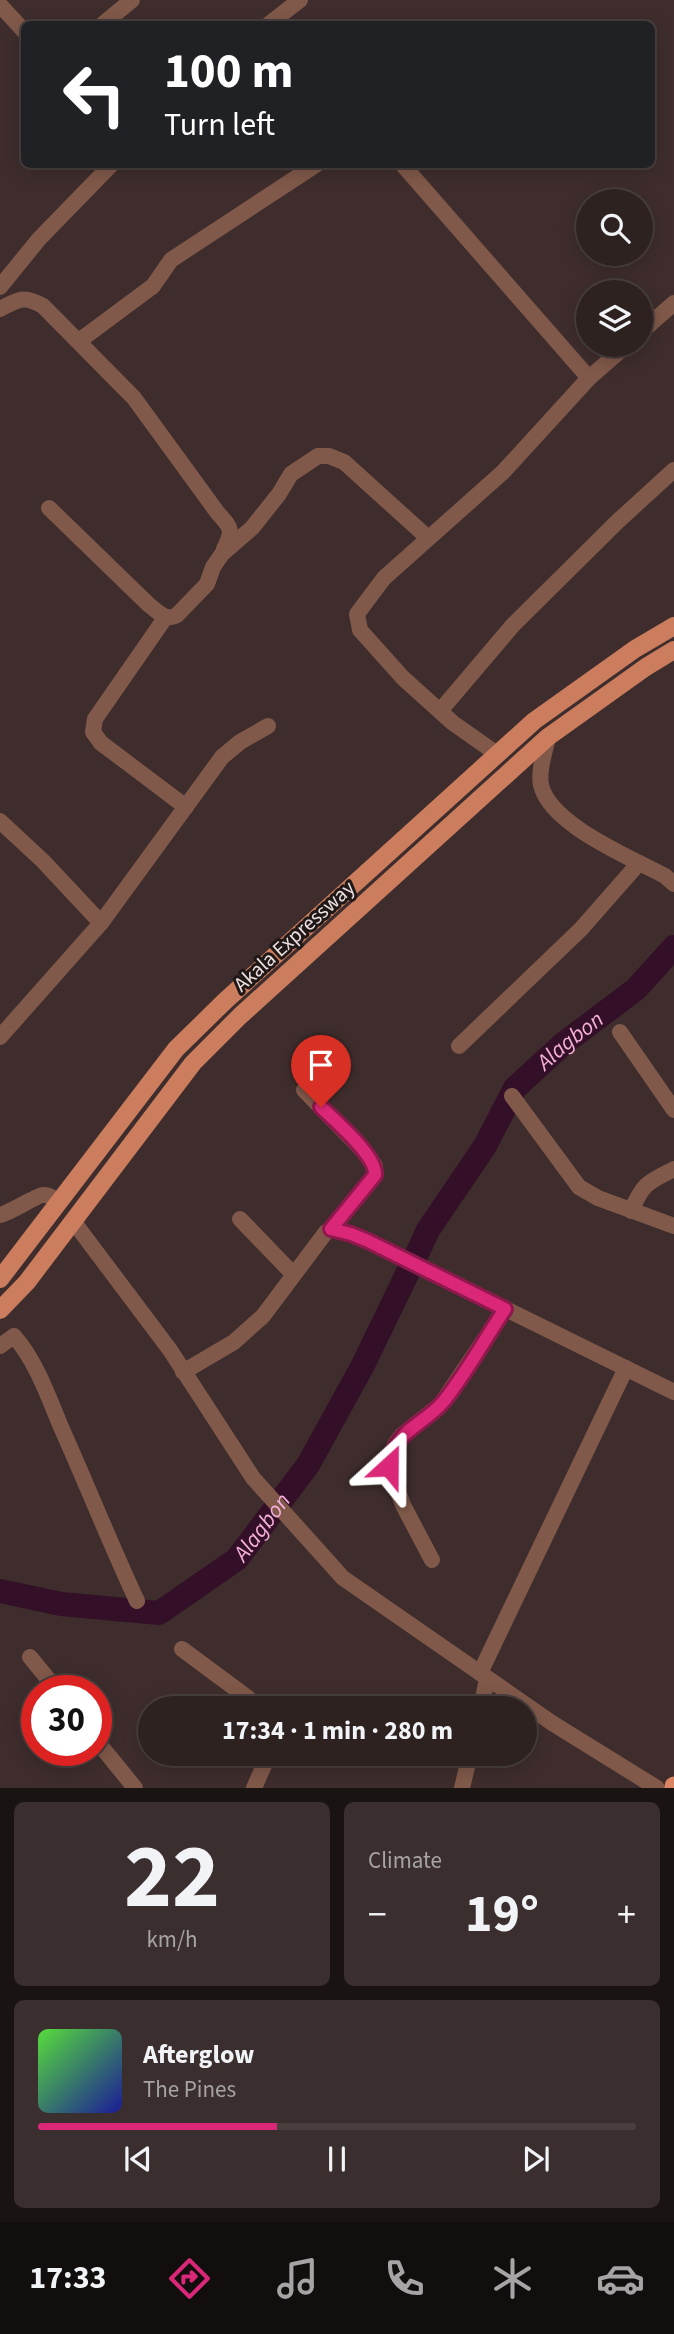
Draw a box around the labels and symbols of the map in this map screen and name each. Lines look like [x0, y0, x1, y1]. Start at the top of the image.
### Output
street label: Akala Expressway [227, 873, 361, 999]
water label: Alagbon [528, 1003, 611, 1079]
pin [291, 1035, 351, 1107]
position arrow [352, 1429, 426, 1503]
water label: Alagbon [224, 1486, 298, 1570]
speed limit sign: 30 [21, 1675, 112, 1766]

